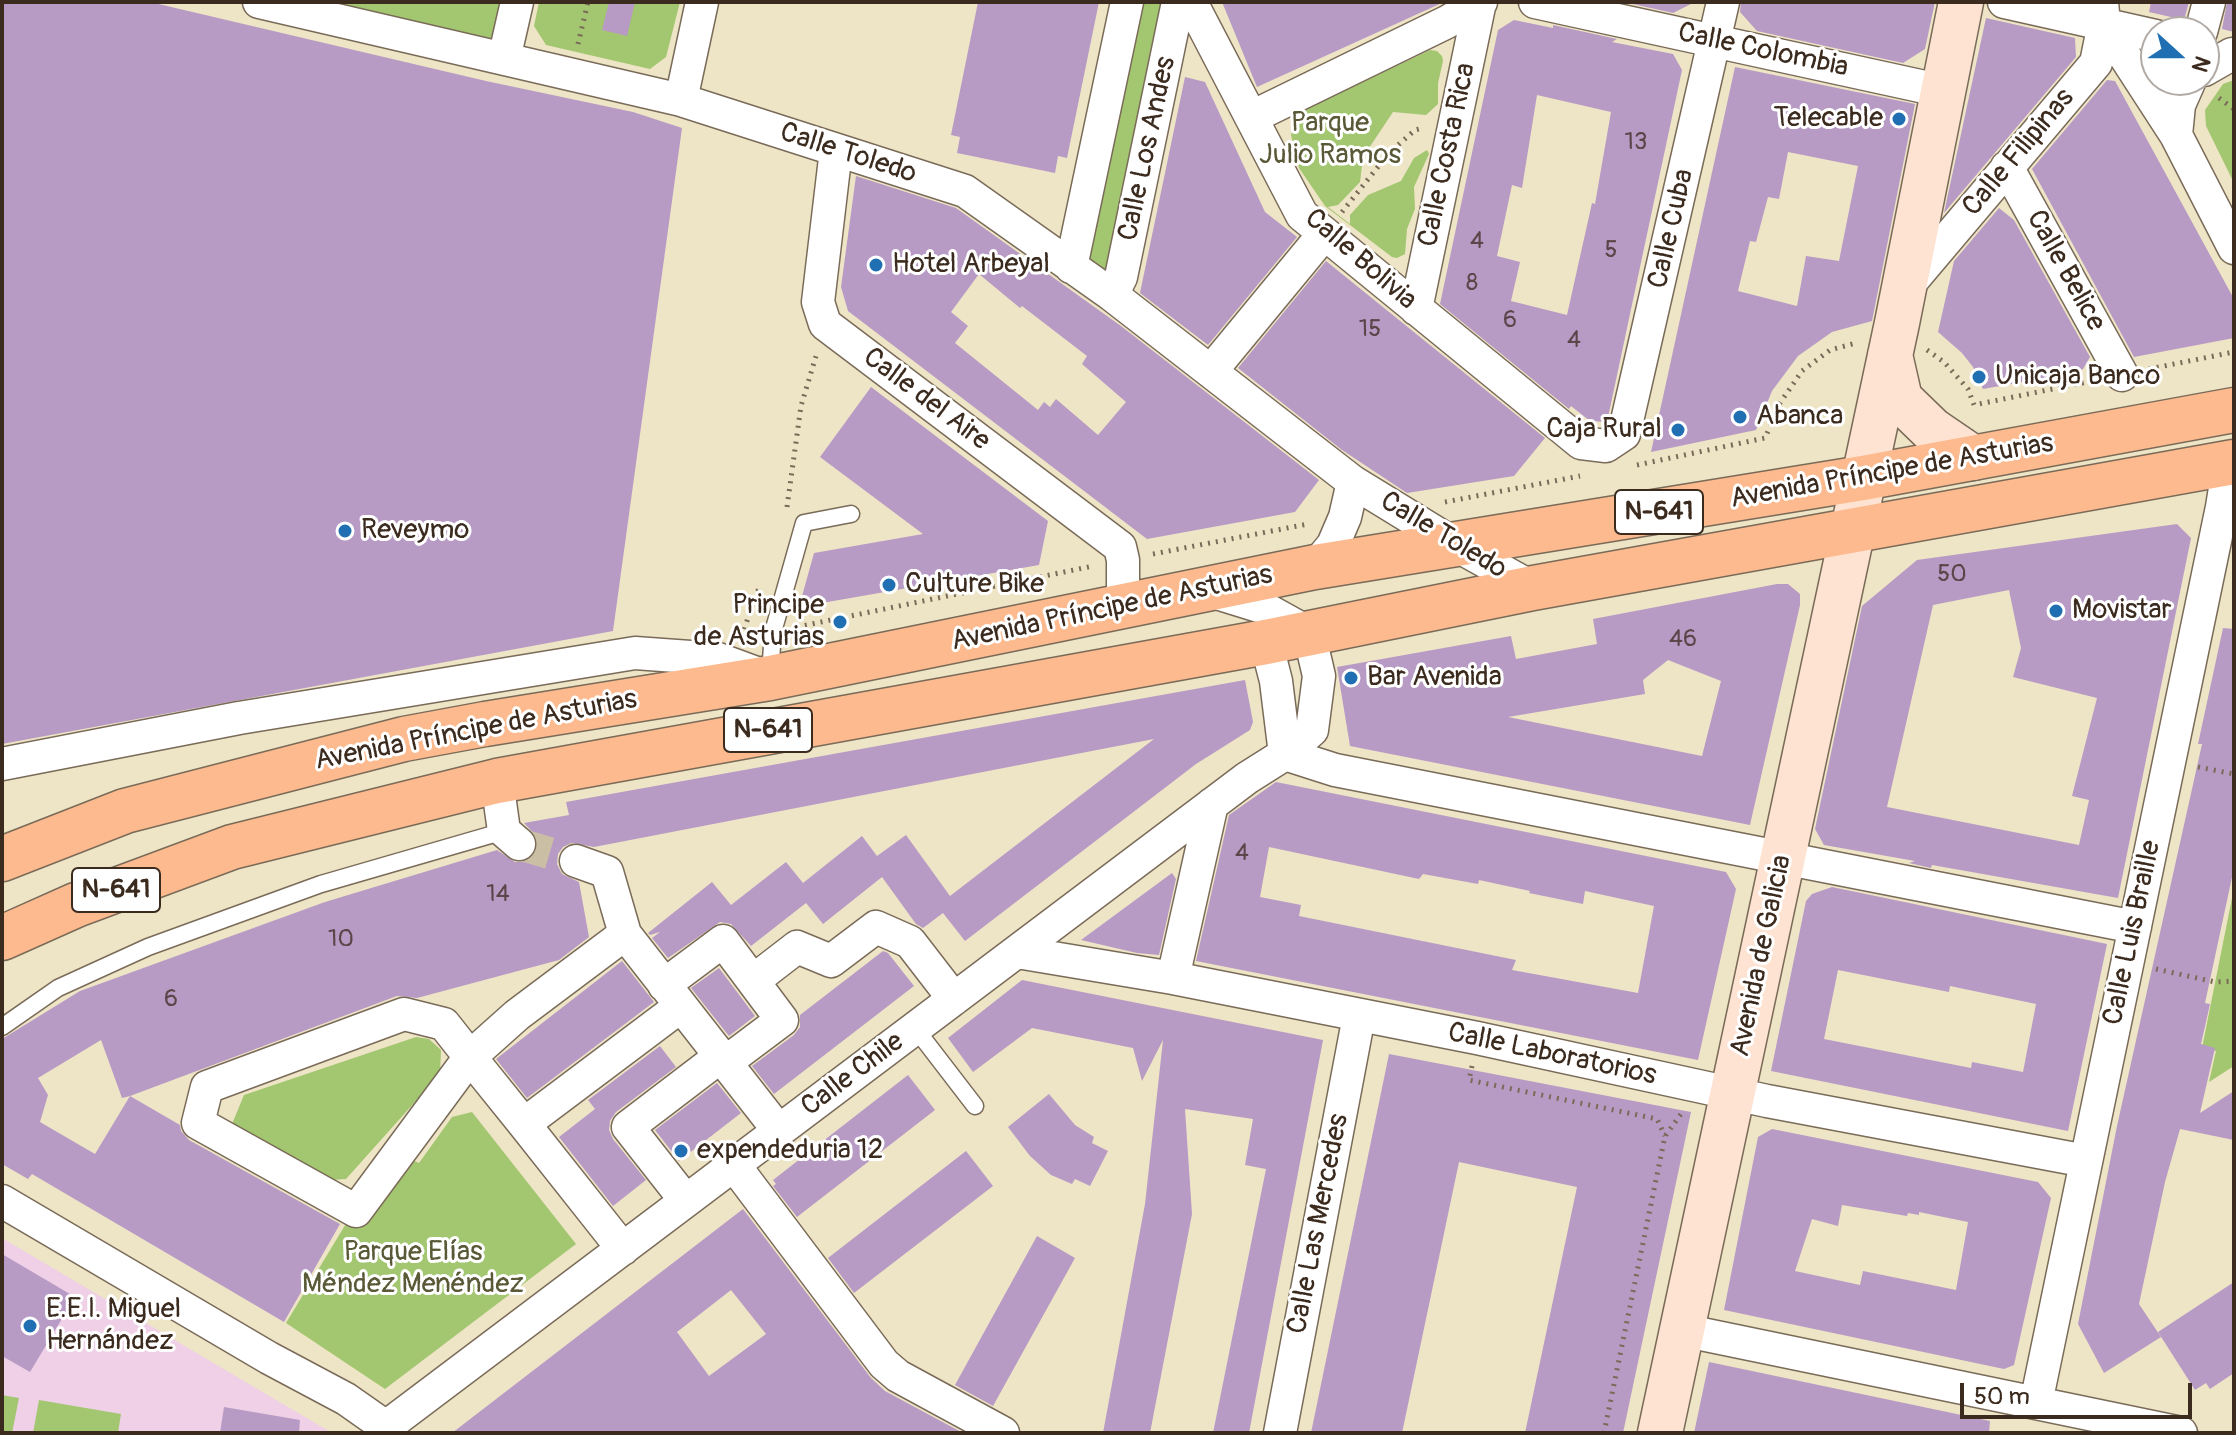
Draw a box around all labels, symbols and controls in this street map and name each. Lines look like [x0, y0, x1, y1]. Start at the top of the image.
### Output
north arrow [2140, 16, 2220, 96]
street label: Calle Colombia [1675, 17, 1851, 85]
text: N [2185, 52, 2216, 76]
street label: Calle Los Andes [1112, 54, 1184, 244]
street label: Calle Costa Rica [1412, 60, 1484, 250]
street label: Calle Filipinas [1956, 82, 2082, 224]
place label: Telecable [1773, 102, 1883, 136]
park label: Parque Julio Ramos [1259, 107, 1401, 173]
marker: Telecable [1890, 110, 1908, 128]
street label: Calle Toledo [776, 116, 920, 192]
house number: 13 [1625, 129, 1647, 157]
street label: Calle Cuba [1642, 166, 1702, 292]
street label: Calle Bolivia [1297, 202, 1423, 318]
street label: Calle Belice [2018, 205, 2112, 337]
house number: 4 [1470, 228, 1484, 256]
house number: 5 [1604, 237, 1618, 265]
place label: Hotel Arbeyal [892, 248, 1050, 282]
marker: Hotel Arbeyal [867, 256, 885, 274]
house number: 8 [1466, 270, 1478, 298]
house number: 6 [1503, 307, 1517, 335]
house number: 15 [1359, 316, 1381, 344]
house number: 4 [1567, 327, 1581, 355]
street label: Calle del Aire [856, 341, 996, 459]
place label: Unicaja Banco [1995, 360, 2160, 394]
marker: Unicaja Banco [1970, 368, 1988, 386]
place label: Abanca [1756, 400, 1843, 434]
marker: Abanca [1731, 408, 1749, 426]
place label: Caja Rural [1546, 413, 1662, 447]
marker: Caja Rural [1669, 421, 1687, 439]
street label: Avenida Príncipe de Asturias [1728, 427, 2056, 517]
street label: Calle Toledo [1374, 485, 1512, 587]
road number: N-641 [1615, 490, 1703, 534]
place label: Reveymo [361, 514, 469, 548]
marker: Reveymo [336, 522, 354, 540]
street label: Avenida Príncipe de Asturias [948, 559, 1276, 659]
house number: 50 [1937, 561, 1967, 589]
place label: Culture Bike [905, 568, 1044, 602]
marker: Culture Bike [880, 576, 898, 594]
place label: Principe de Asturias [694, 589, 824, 655]
place label: Movistar [2072, 594, 2172, 628]
marker: Movistar [2047, 602, 2065, 620]
marker: Principe de Asturias [831, 613, 849, 631]
house number: 46 [1669, 626, 1697, 654]
place label: Bar Avenida [1367, 661, 1502, 695]
marker: Bar Avenida [1342, 669, 1360, 687]
street label: Avenida Príncipe de Asturias [312, 683, 640, 779]
road number: N-641 [724, 708, 812, 752]
street label: Calle Luis Braille [2097, 838, 2169, 1028]
house number: 4 [1235, 840, 1249, 868]
street label: Avenida de Galicia [1724, 852, 1800, 1060]
road number: N-641 [72, 868, 160, 912]
house number: 14 [486, 881, 510, 909]
house number: 10 [328, 926, 354, 954]
house number: 6 [164, 986, 178, 1014]
street label: Calle Laboratorios [1445, 1017, 1659, 1093]
street label: Calle Chile [795, 1026, 911, 1124]
street label: Calle Las Mercedes [1281, 1111, 1357, 1337]
place label: expendeduria 12 [697, 1134, 883, 1168]
marker: expendeduria 12 [672, 1142, 690, 1160]
park label: Parque Elías Méndez Menéndez [302, 1236, 524, 1302]
place label: E.E.I. Miguel Hernández [46, 1293, 181, 1359]
marker: E.E.I. Miguel Hernández [21, 1317, 39, 1335]
scale bar [1964, 1367, 2196, 1417]
text: 50 m [1974, 1382, 2030, 1411]

